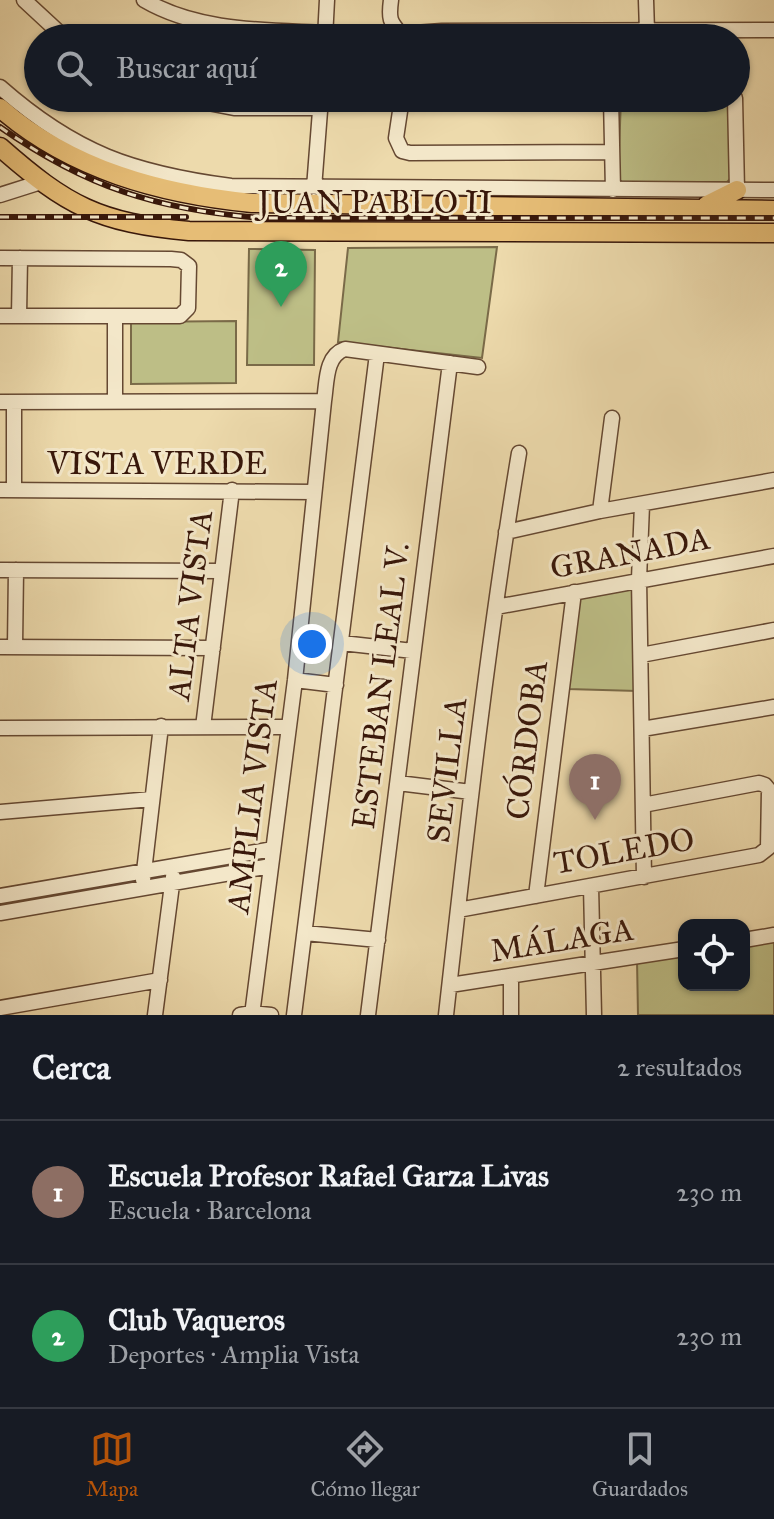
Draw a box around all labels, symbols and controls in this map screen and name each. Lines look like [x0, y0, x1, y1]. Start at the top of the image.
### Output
search box [24, 24, 750, 112]
icon: search [52, 46, 96, 90]
text: Buscar aquí [116, 50, 257, 86]
street label: JUAN PABLO II [254, 183, 493, 222]
pin: 2 [255, 241, 307, 307]
street label: VISTA VERDE [46, 444, 267, 483]
street label: ALTA VISTA [159, 507, 221, 704]
street label: GRANADA [547, 518, 714, 588]
street label: ESTEBAN LEAL V. [344, 541, 418, 831]
your location [292, 624, 332, 664]
street label: CÓRDOBA [497, 657, 556, 822]
street label: AMPLIA VISTA [218, 676, 286, 917]
street label: SEVILLA [419, 694, 475, 845]
pin: 1 [569, 754, 621, 820]
street label: TOLEDO [551, 819, 697, 883]
street label: MÁLAGA [487, 909, 637, 971]
map controls [678, 919, 750, 991]
button: locate [678, 919, 750, 991]
text: Cerca [32, 1047, 111, 1088]
text: 2 resultados [617, 1051, 742, 1083]
text: Escuela Profesor Rafael Garza Livas [108, 1158, 549, 1194]
text: 1 [53, 1176, 63, 1208]
text: 230 m [676, 1176, 742, 1208]
text: Escuela · Barcelona [108, 1194, 312, 1226]
text: Club Vaqueros [108, 1302, 285, 1338]
text: 2 [52, 1320, 64, 1352]
text: 230 m [676, 1320, 742, 1352]
text: Deportes · Amplia Vista [108, 1338, 360, 1370]
tab: Mapa [86, 1427, 138, 1502]
tab: Cómo llegar [310, 1427, 420, 1502]
tab: Guardados [592, 1427, 688, 1502]

